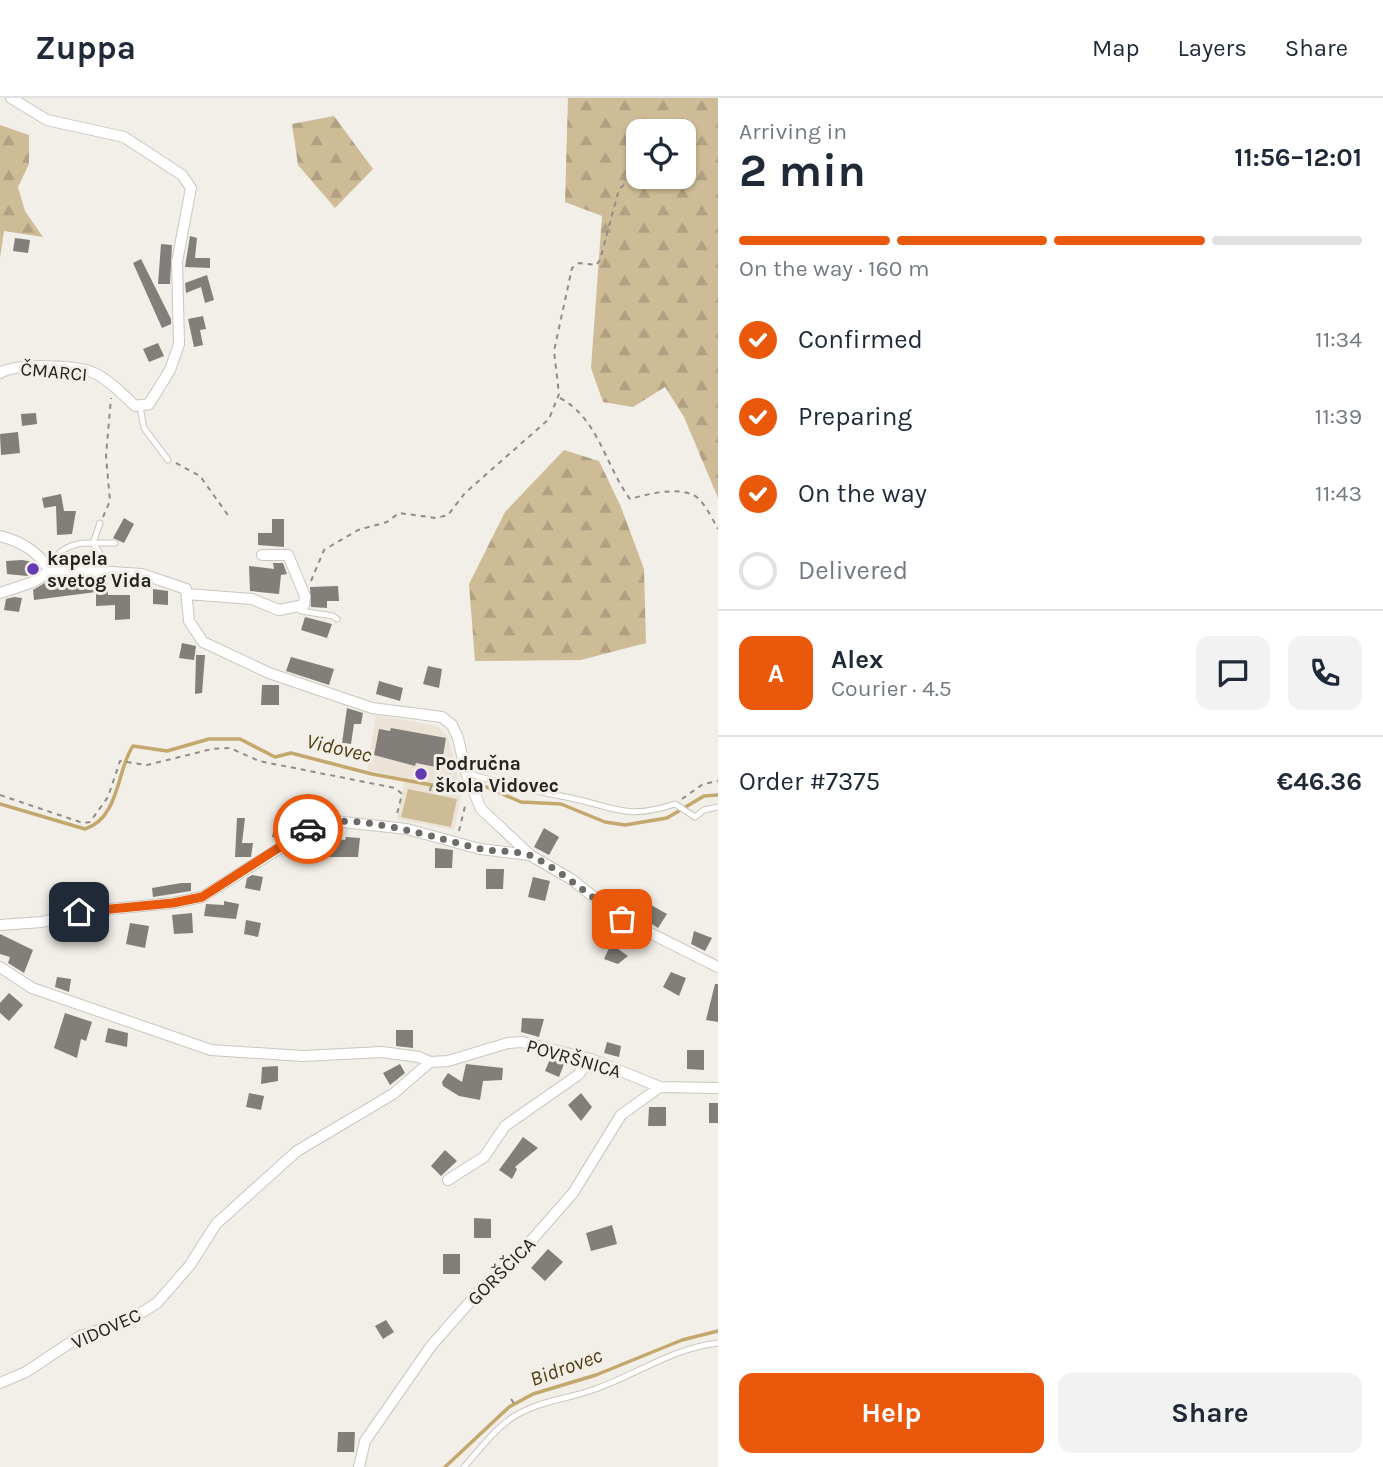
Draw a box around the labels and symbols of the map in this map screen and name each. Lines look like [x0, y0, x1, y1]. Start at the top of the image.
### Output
street label: ČMARCI [19, 358, 88, 386]
place label: kapela svetog Vida [47, 548, 152, 592]
marker: kapela svetog Vida [25, 561, 41, 577]
water label: Vidovec [304, 729, 375, 767]
place label: Područna škola Vidovec [435, 753, 559, 797]
marker: Područna škola Vidovec [413, 766, 429, 782]
courier [273, 794, 343, 864]
pin [49, 882, 109, 942]
pin [592, 889, 652, 949]
street label: POVRŠNICA [524, 1035, 624, 1083]
street label: GORŠČICA [463, 1233, 540, 1310]
street label: VIDOVEC [68, 1304, 145, 1354]
water label: Bidrovec [527, 1343, 606, 1391]

